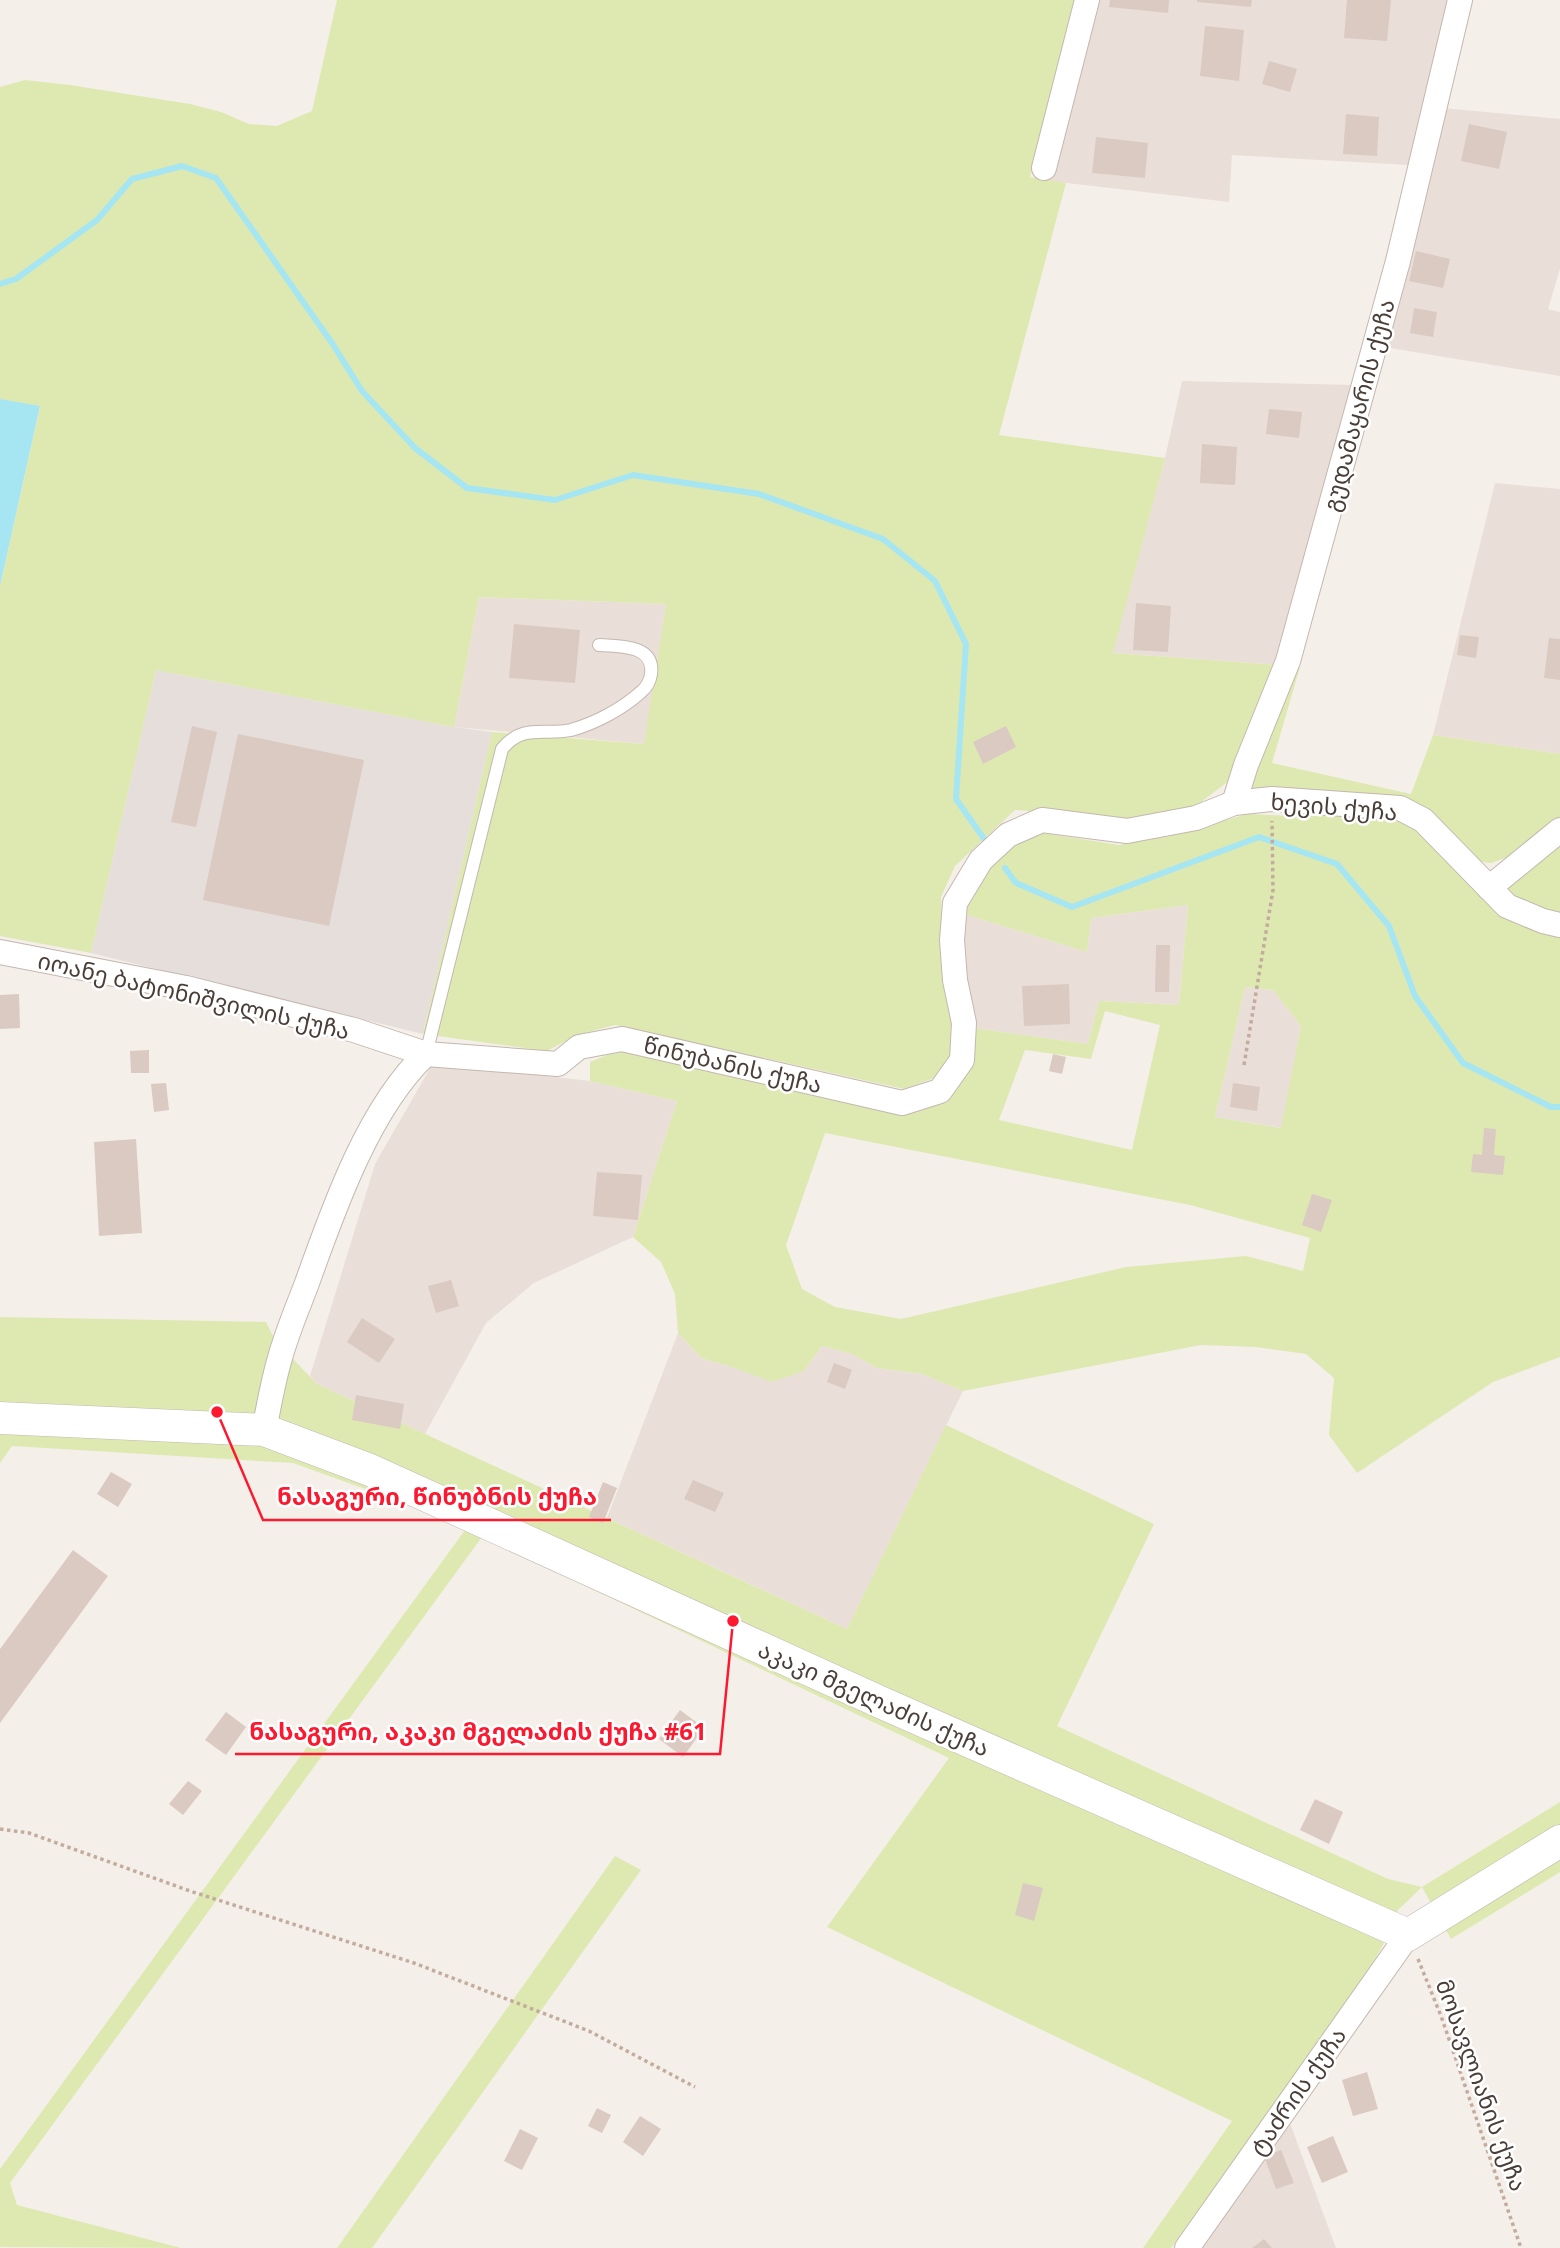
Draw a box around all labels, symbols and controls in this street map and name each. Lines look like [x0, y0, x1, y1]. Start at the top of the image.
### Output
street label: გუდამაყარის ქუჩა [1314, 295, 1402, 515]
street label: ხევის ქუჩა [1269, 785, 1399, 827]
street label: იოანე ბატონიშვილის ქუჩა [35, 944, 353, 1046]
street label: წინუბანის ქუჩა [641, 1028, 825, 1100]
callout: ნასაგური, წინუბნის ქუჩა [263, 1475, 611, 1520]
text: ნასაგური, წინუბნის ქუჩა [277, 1479, 597, 1512]
street label: აკაკი მგელაძის ქუჩა [753, 1633, 995, 1763]
callout: ნასაგური, აკაკი მგელაძის ქუჩა #61 [235, 1709, 720, 1754]
text: ნასაგური, აკაკი მგელაძის ქუჩა #61 [249, 1714, 707, 1747]
street label: მოსავლიანის ქუჩა [1429, 1975, 1535, 2195]
street label: ტაძრის ქუჩა [1241, 2021, 1353, 2161]

